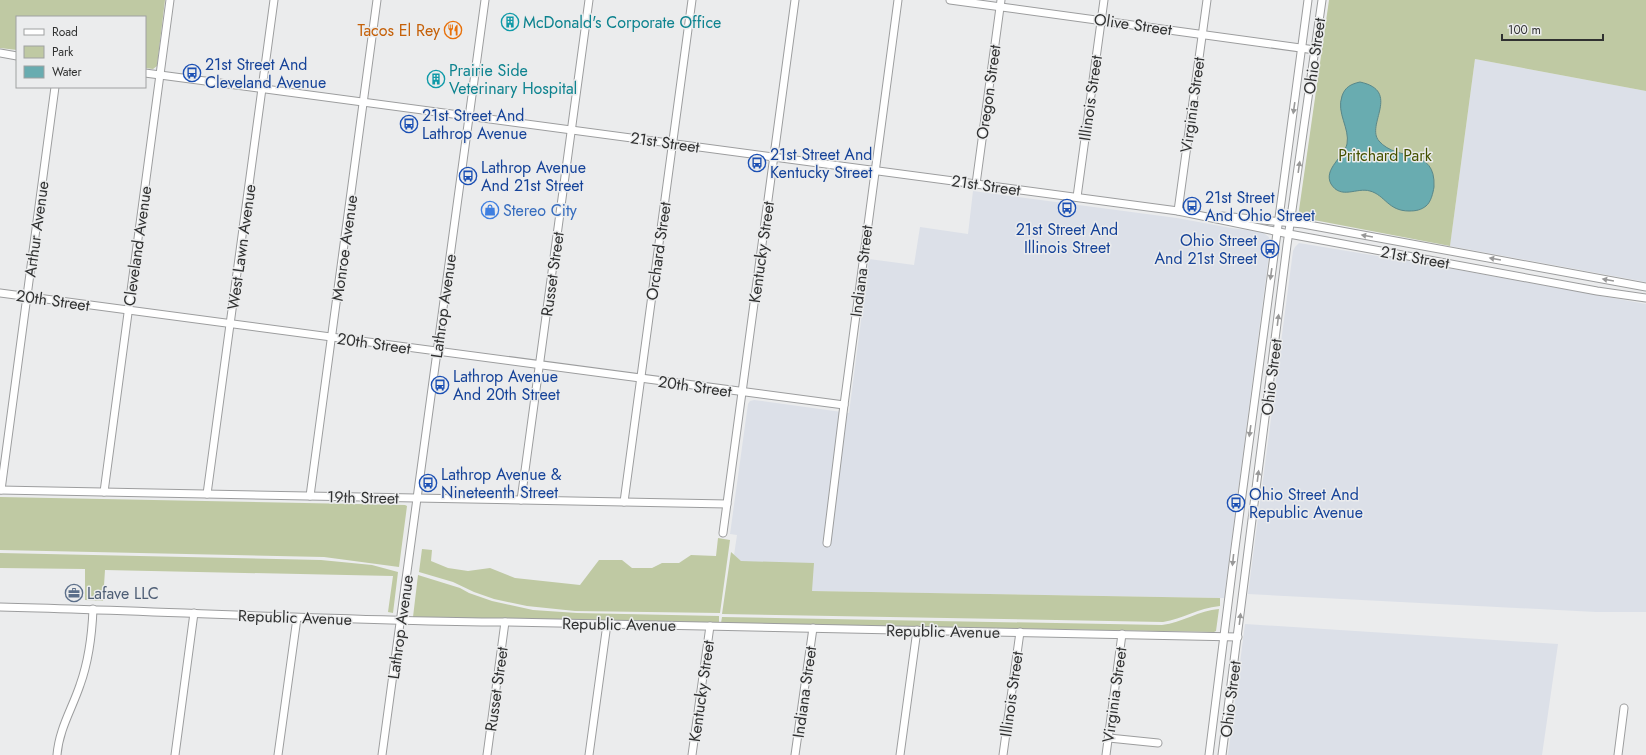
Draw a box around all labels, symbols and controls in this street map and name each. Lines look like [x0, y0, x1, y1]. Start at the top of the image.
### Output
street label: Olive Street [1092, 8, 1174, 41]
place label: McDonald's Corporate Office [523, 11, 721, 34]
building icon: McDonald's Corporate Office [500, 12, 520, 32]
legend [16, 16, 146, 88]
street label: Ohio Street [1298, 16, 1331, 96]
scale bar [1502, 16, 1603, 42]
place label: Tacos El Rey [358, 19, 441, 42]
restaurant icon: Tacos El Rey [443, 20, 463, 40]
text: 100 m [1508, 21, 1541, 39]
text: Road [52, 23, 78, 41]
text: Park [52, 43, 74, 61]
street label: Oregon Street [970, 43, 1007, 141]
place label: 21st Street And Cleveland Avenue [205, 53, 326, 94]
street label: Illinois Street [1073, 54, 1108, 142]
street label: Virginia Street [1174, 56, 1211, 154]
place label: Prairie Side Veterinary Hospital [449, 59, 577, 100]
text: Water [52, 63, 83, 81]
bus stop icon: 21st Street And Cleveland Avenue [182, 63, 202, 83]
building icon: Prairie Side Veterinary Hospital [426, 69, 446, 89]
one-way arrow [1291, 102, 1297, 114]
place label: 21st Street And Lathrop Avenue [422, 104, 527, 145]
bus stop icon: 21st Street And Lathrop Avenue [399, 114, 419, 134]
street label: 21st Street [629, 126, 701, 159]
place label: 21st Street And Kentucky Street [770, 143, 873, 184]
park label: Pritchard Park [1338, 144, 1433, 167]
bus stop icon: 21st Street And Kentucky Street [747, 153, 767, 173]
place label: Lathrop Avenue And 21st Street [481, 156, 586, 197]
one-way arrow [1296, 161, 1302, 173]
bus stop icon: Lathrop Avenue And 21st Street [458, 166, 478, 186]
street label: 21st Street [950, 169, 1022, 202]
street label: Arthur Avenue [18, 180, 55, 279]
street label: West Lawn Avenue [221, 183, 262, 311]
street label: Cleveland Avenue [118, 184, 157, 308]
place label: 21st Street And Ohio Street [1205, 186, 1315, 227]
street label: Monroe Avenue [326, 194, 363, 303]
bus stop icon: 21st Street And Ohio Street [1182, 196, 1202, 216]
bus stop icon: 21st Street And Illinois Street [1057, 198, 1077, 218]
place label: Stereo City [503, 199, 578, 222]
shop icon: Stereo City [480, 200, 500, 220]
street label: Orchard Street [640, 200, 677, 302]
street label: Kentucky Street [743, 200, 780, 304]
place label: 21st Street And Illinois Street [1016, 218, 1118, 259]
street label: Indiana Street [844, 224, 879, 318]
place label: Ohio Street And 21st Street [1155, 229, 1257, 270]
street label: Russet Street [535, 230, 570, 318]
one-way arrow [1361, 232, 1373, 238]
bus stop icon: Ohio Street And 21st Street [1260, 239, 1280, 259]
street label: 21st Street [1379, 240, 1451, 275]
street label: Lathrop Avenue [425, 253, 462, 360]
one-way arrow [1489, 256, 1501, 262]
one-way arrow [1268, 268, 1274, 280]
one-way arrow [1601, 277, 1614, 283]
street label: 20th Street [15, 284, 91, 317]
one-way arrow [1275, 313, 1281, 326]
street label: 20th Street [336, 327, 412, 360]
street label: Ohio Street [1255, 337, 1288, 417]
place label: Lathrop Avenue And 20th Street [453, 365, 560, 406]
street label: 20th Street [657, 370, 733, 403]
bus stop icon: Lathrop Avenue And 20th Street [430, 375, 450, 395]
one-way arrow [1247, 425, 1253, 437]
place label: Lathrop Avenue & Nineteenth Street [441, 463, 562, 504]
one-way arrow [1255, 470, 1261, 482]
bus stop icon: Lathrop Avenue & Nineteenth Street [418, 473, 438, 493]
place label: Ohio Street And Republic Avenue [1249, 483, 1363, 524]
street label: 19th Street [327, 485, 399, 510]
bus stop icon: Ohio Street And Republic Avenue [1226, 493, 1246, 513]
one-way arrow [1230, 554, 1237, 566]
street label: Lathrop Avenue [382, 574, 419, 681]
place label: Lafave LLC [87, 582, 159, 605]
office icon: Lafave LLC [64, 583, 84, 603]
street label: Republic Avenue [238, 604, 352, 631]
street label: Republic Avenue [562, 612, 676, 637]
one-way arrow [1237, 613, 1243, 625]
street label: Republic Avenue [886, 619, 1000, 644]
street label: Kentucky Street [683, 639, 720, 743]
street label: Russet Street [479, 645, 514, 733]
street label: Indiana Street [787, 645, 822, 739]
street label: Virginia Street [1096, 646, 1133, 744]
street label: Illinois Street [994, 650, 1029, 738]
street label: Ohio Street [1214, 659, 1247, 739]

